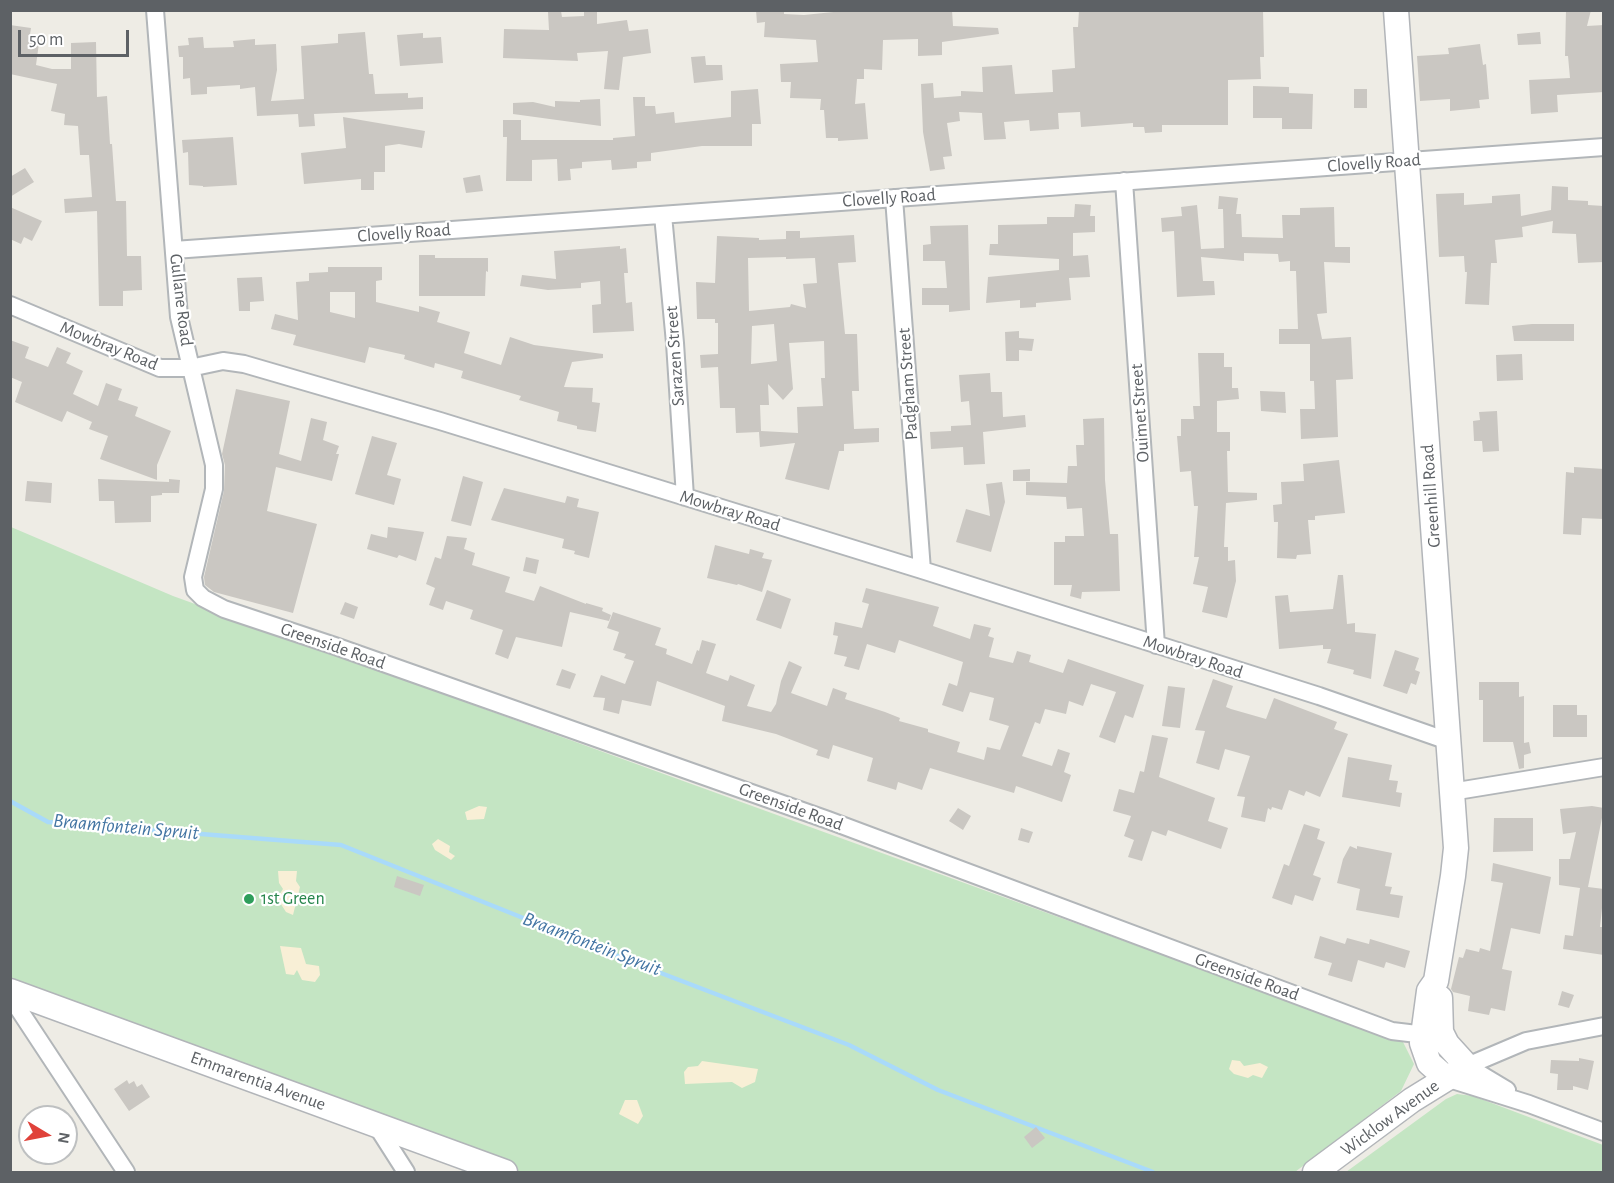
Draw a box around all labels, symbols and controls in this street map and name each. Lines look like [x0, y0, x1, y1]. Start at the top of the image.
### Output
scale bar [21, 18, 132, 56]
text: 50 m [29, 31, 63, 49]
street label: Clovelly Road [1327, 149, 1421, 177]
street label: Clovelly Road [842, 184, 936, 212]
street label: Clovelly Road [357, 219, 451, 247]
street label: Gullane Road [165, 253, 197, 347]
street label: Sarazen Street [661, 305, 689, 407]
street label: Mowbray Road [57, 317, 161, 375]
street label: Padgham Street [893, 327, 923, 441]
street label: Ouimet Street [1126, 363, 1154, 463]
street label: Greenhill Road [1417, 444, 1445, 548]
street label: Mowbray Road [677, 485, 783, 537]
street label: Greenside Road [278, 618, 388, 674]
street label: Mowbray Road [1140, 631, 1246, 683]
street label: Greenside Road [736, 778, 846, 836]
water label: Braamfontein Spruit [52, 809, 200, 845]
place label: 1st Green [261, 888, 325, 910]
marker: 1st Green [242, 892, 256, 906]
water label: Braamfontein Spruit [519, 907, 665, 981]
street label: Greenside Road [1192, 948, 1302, 1006]
street label: Emmarentia Avenue [187, 1046, 329, 1116]
street label: Wicklow Avenue [1337, 1075, 1443, 1161]
north arrow [18, 1105, 78, 1165]
text: N [55, 1131, 73, 1145]

